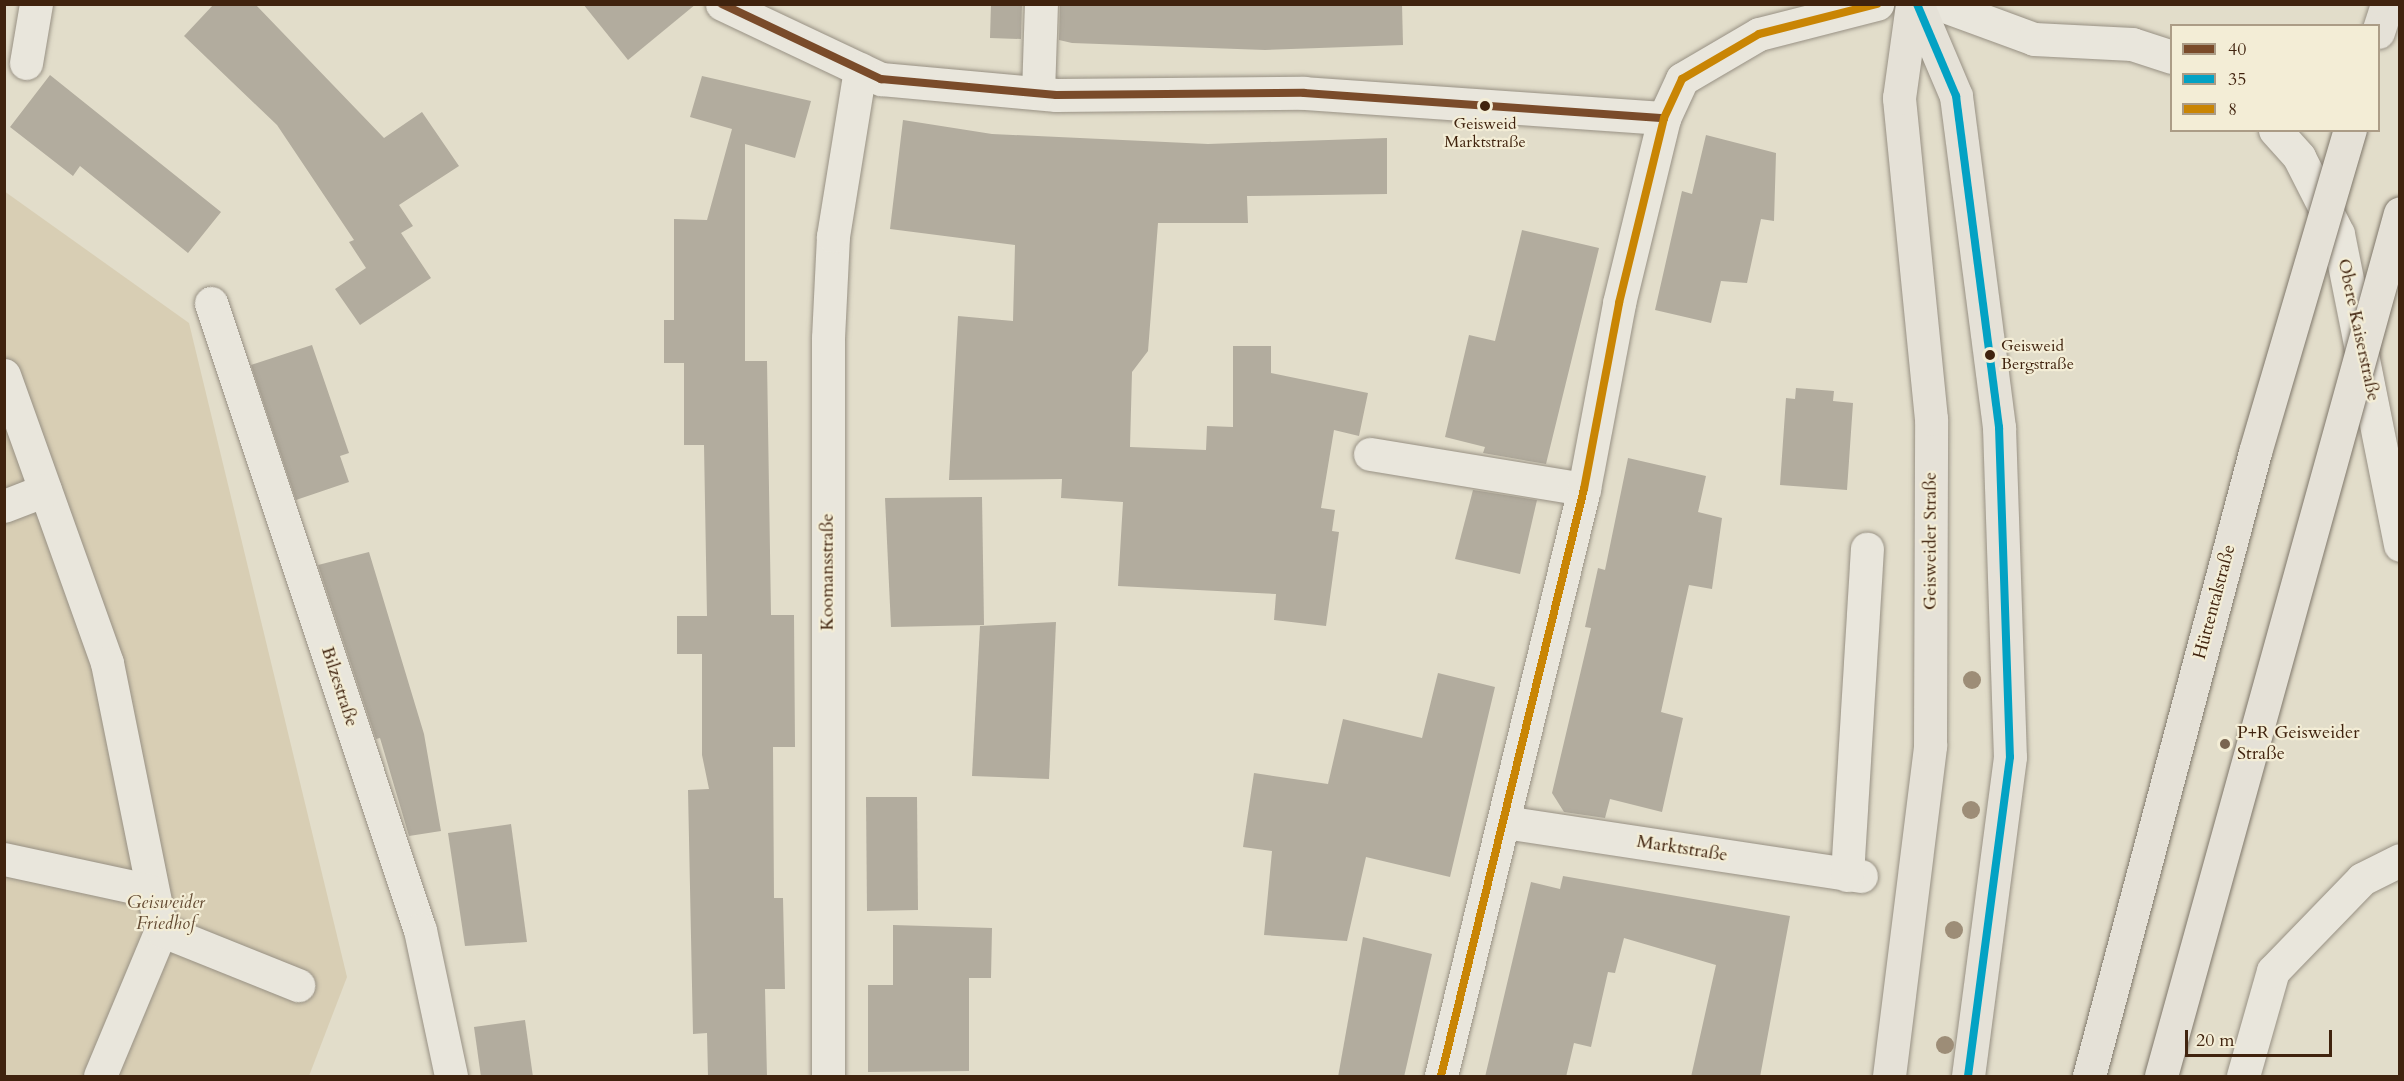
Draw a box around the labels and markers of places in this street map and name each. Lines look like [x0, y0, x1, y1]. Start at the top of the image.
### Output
marker: Geisweid Marktstraße [1479, 100, 1491, 112]
place label: Geisweid Marktstraße [1444, 114, 1526, 152]
place label: Geisweid Bergstraße [2001, 336, 2074, 374]
marker: Geisweid Bergstraße [1984, 349, 1996, 361]
place label: P+R Geisweider Straße [2237, 723, 2360, 766]
marker: P+R Geisweider Straße [2218, 737, 2232, 751]

